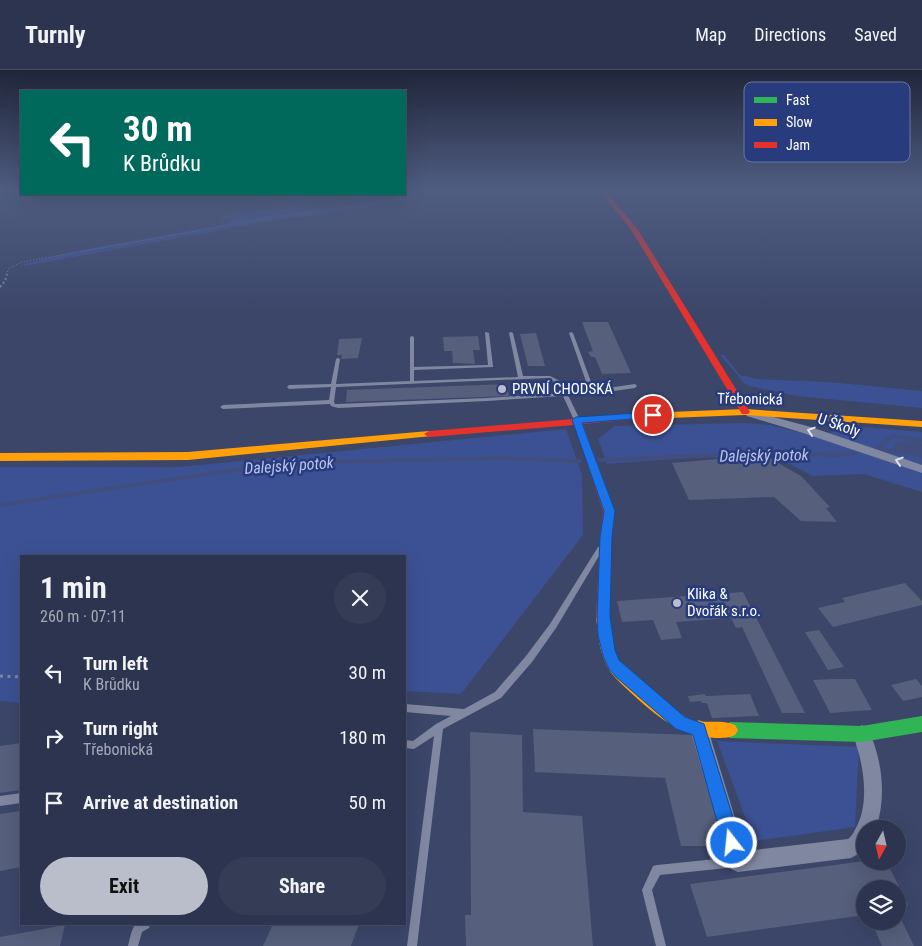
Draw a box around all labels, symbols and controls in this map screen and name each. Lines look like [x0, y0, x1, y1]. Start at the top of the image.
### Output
text: Turnly [25, 21, 86, 49]
text: Map [695, 24, 726, 45]
text: Directions [754, 24, 826, 45]
text: Saved [854, 24, 897, 45]
legend [744, 82, 910, 162]
text: Fast [786, 92, 810, 108]
text: 30 m [123, 109, 192, 150]
icon: left [40, 110, 105, 175]
text: Slow [786, 114, 813, 130]
text: Jam [786, 137, 810, 153]
text: K Brůdku [123, 151, 201, 176]
place label: PRVNÍ CHODSKÁ [512, 380, 613, 398]
marker: PRVNÍ CHODSKÁ [496, 383, 508, 395]
street label: Třebonická [717, 389, 783, 409]
pin [632, 394, 674, 436]
icon: arrive [639, 401, 667, 429]
street label: U Školy [815, 409, 863, 441]
one-way arrow [807, 427, 816, 437]
water label: Dalejský potok [719, 445, 810, 466]
water label: Dalejský potok [244, 453, 335, 478]
one-way arrow [895, 457, 904, 467]
text: 1 min [40, 570, 107, 605]
button: close [334, 572, 386, 624]
place label: Klika & Dvořák s.r.o. [687, 585, 761, 620]
marker: Klika & Dvořák s.r.o. [671, 597, 683, 609]
text: 260 m · 07:11 [40, 607, 126, 626]
text: Turn left [83, 652, 148, 675]
icon: left [40, 659, 68, 687]
text: 30 m [349, 661, 386, 684]
text: K Brůdku [83, 675, 140, 694]
text: Turn right [83, 717, 158, 740]
icon: right [40, 724, 68, 752]
text: 180 m [339, 726, 386, 749]
text: Třebonická [83, 740, 153, 759]
icon: arrive [40, 789, 68, 817]
text: Arrive at destination [83, 791, 238, 814]
text: 50 m [349, 791, 386, 814]
position arrow [705, 816, 757, 868]
north arrow [856, 820, 906, 870]
map controls [856, 820, 906, 930]
button: Exit [40, 857, 208, 915]
button: Share [218, 857, 386, 915]
button: layers [856, 880, 906, 930]

